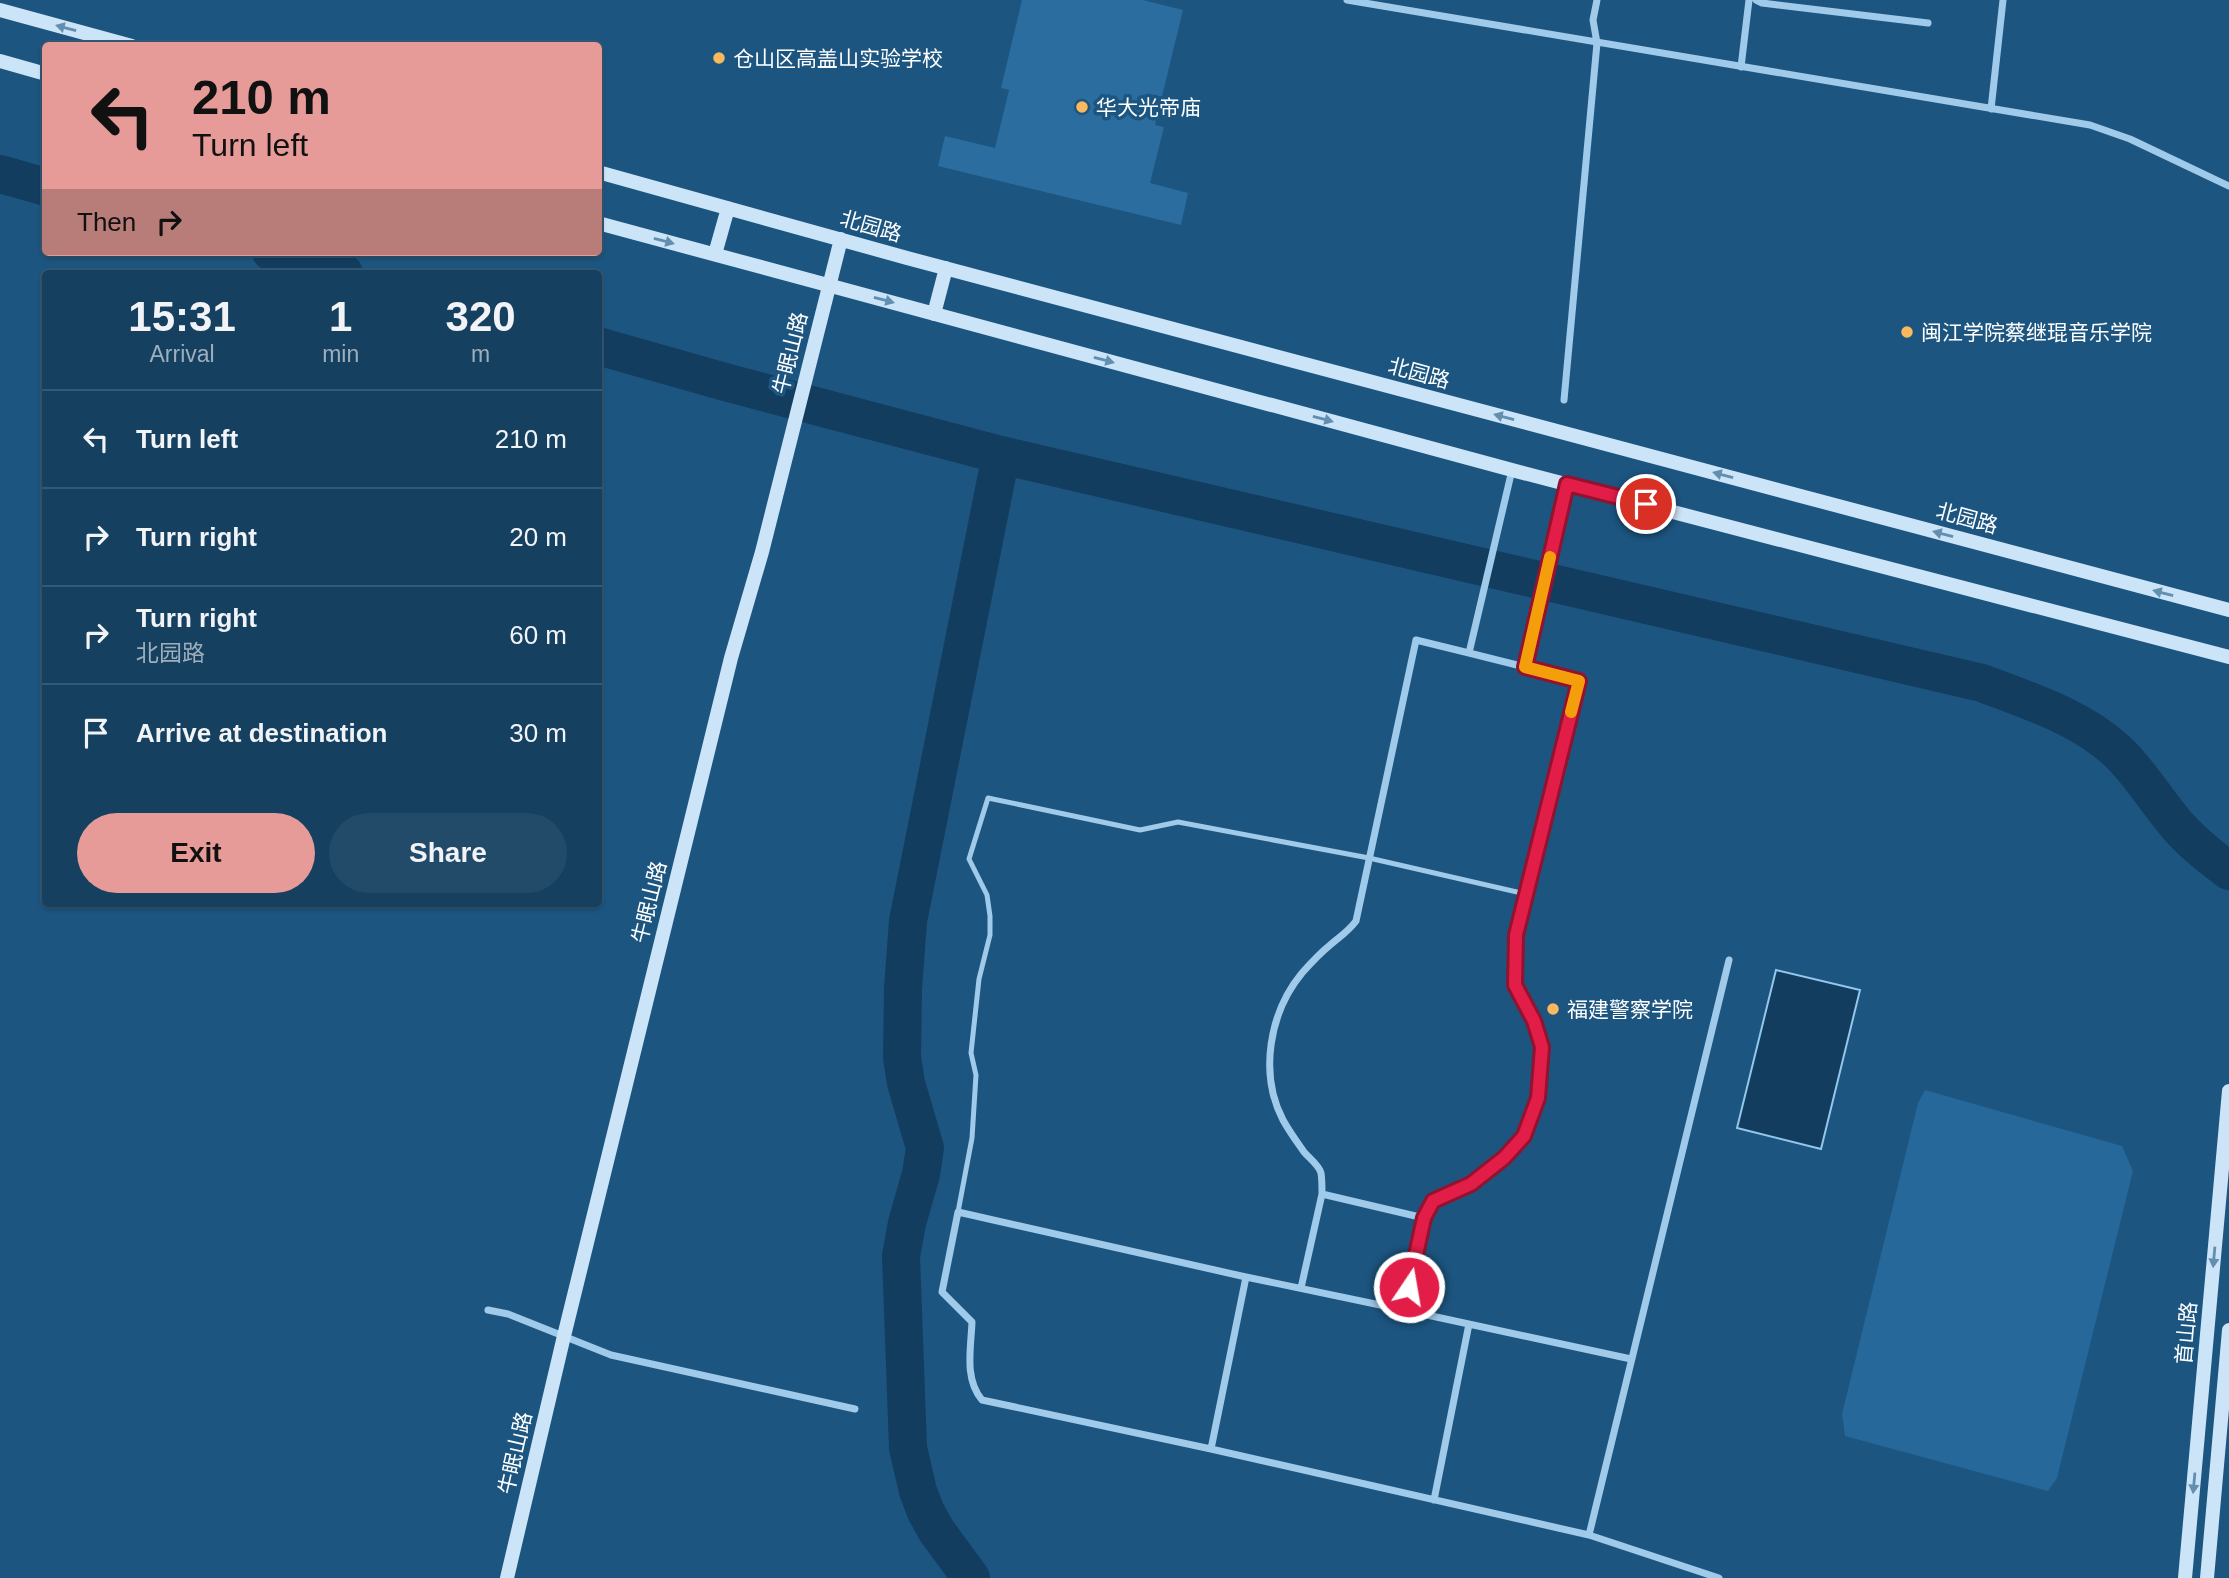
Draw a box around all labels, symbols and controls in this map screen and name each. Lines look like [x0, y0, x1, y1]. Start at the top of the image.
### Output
one-way arrow [55, 22, 76, 32]
place label: 仓山区高盖山实验学校 [733, 47, 943, 70]
marker: 仓山区高盖山实验学校 [711, 50, 727, 66]
icon: left [77, 70, 168, 161]
text: 210 m [192, 70, 331, 124]
place label: 华大光帝庙 [1096, 96, 1201, 119]
marker: 华大光帝庙 [1074, 99, 1090, 115]
text: Turn left [192, 127, 308, 163]
icon: right [150, 203, 188, 241]
street label: 北园路 [838, 206, 904, 246]
text: Then [77, 207, 136, 237]
one-way arrow [654, 236, 676, 247]
text: 15:31 [128, 293, 236, 340]
text: 1 [329, 293, 352, 340]
text: 320 [446, 293, 516, 340]
one-way arrow [874, 296, 895, 306]
street label: 牛眠山路 [769, 309, 811, 397]
place label: 闽江学院蔡继琨音乐学院 [1921, 321, 2152, 344]
marker: 闽江学院蔡继琨音乐学院 [1899, 324, 1915, 340]
text: Arrival [149, 341, 215, 367]
text: min [322, 341, 359, 367]
text: m [471, 341, 490, 367]
street label: 北园路 [1386, 354, 1452, 392]
one-way arrow [1093, 355, 1114, 365]
one-way arrow [1492, 411, 1514, 422]
one-way arrow [1312, 414, 1334, 425]
icon: left [77, 420, 115, 458]
text: Turn left [136, 424, 238, 454]
text: 210 m [495, 424, 567, 454]
one-way arrow [1713, 470, 1734, 480]
pin [1616, 474, 1676, 534]
icon: arrive [1627, 485, 1665, 523]
street label: 北园路 [1934, 499, 2000, 537]
icon: right [77, 518, 115, 556]
text: Turn right [136, 522, 257, 552]
text: 20 m [509, 522, 567, 552]
one-way arrow [1932, 528, 1954, 539]
one-way arrow [2152, 587, 2173, 597]
text: Turn right [136, 603, 257, 633]
icon: right [77, 616, 115, 654]
text: 60 m [509, 620, 567, 650]
text: 北园路 [136, 640, 205, 666]
icon: arrive [77, 714, 115, 752]
text: Arrive at destination [136, 718, 387, 748]
text: 30 m [509, 718, 567, 748]
button: Exit [77, 813, 315, 893]
button: Share [329, 813, 567, 893]
street label: 牛眠山路 [628, 858, 670, 946]
place label: 福建警察学院 [1567, 998, 1693, 1021]
marker: 福建警察学院 [1545, 1001, 1561, 1017]
one-way arrow [2208, 1246, 2219, 1268]
position arrow [1372, 1250, 1446, 1324]
street label: 首山路 [2172, 1301, 2200, 1365]
street label: 牛眠山路 [494, 1409, 536, 1497]
one-way arrow [2188, 1473, 2199, 1495]

